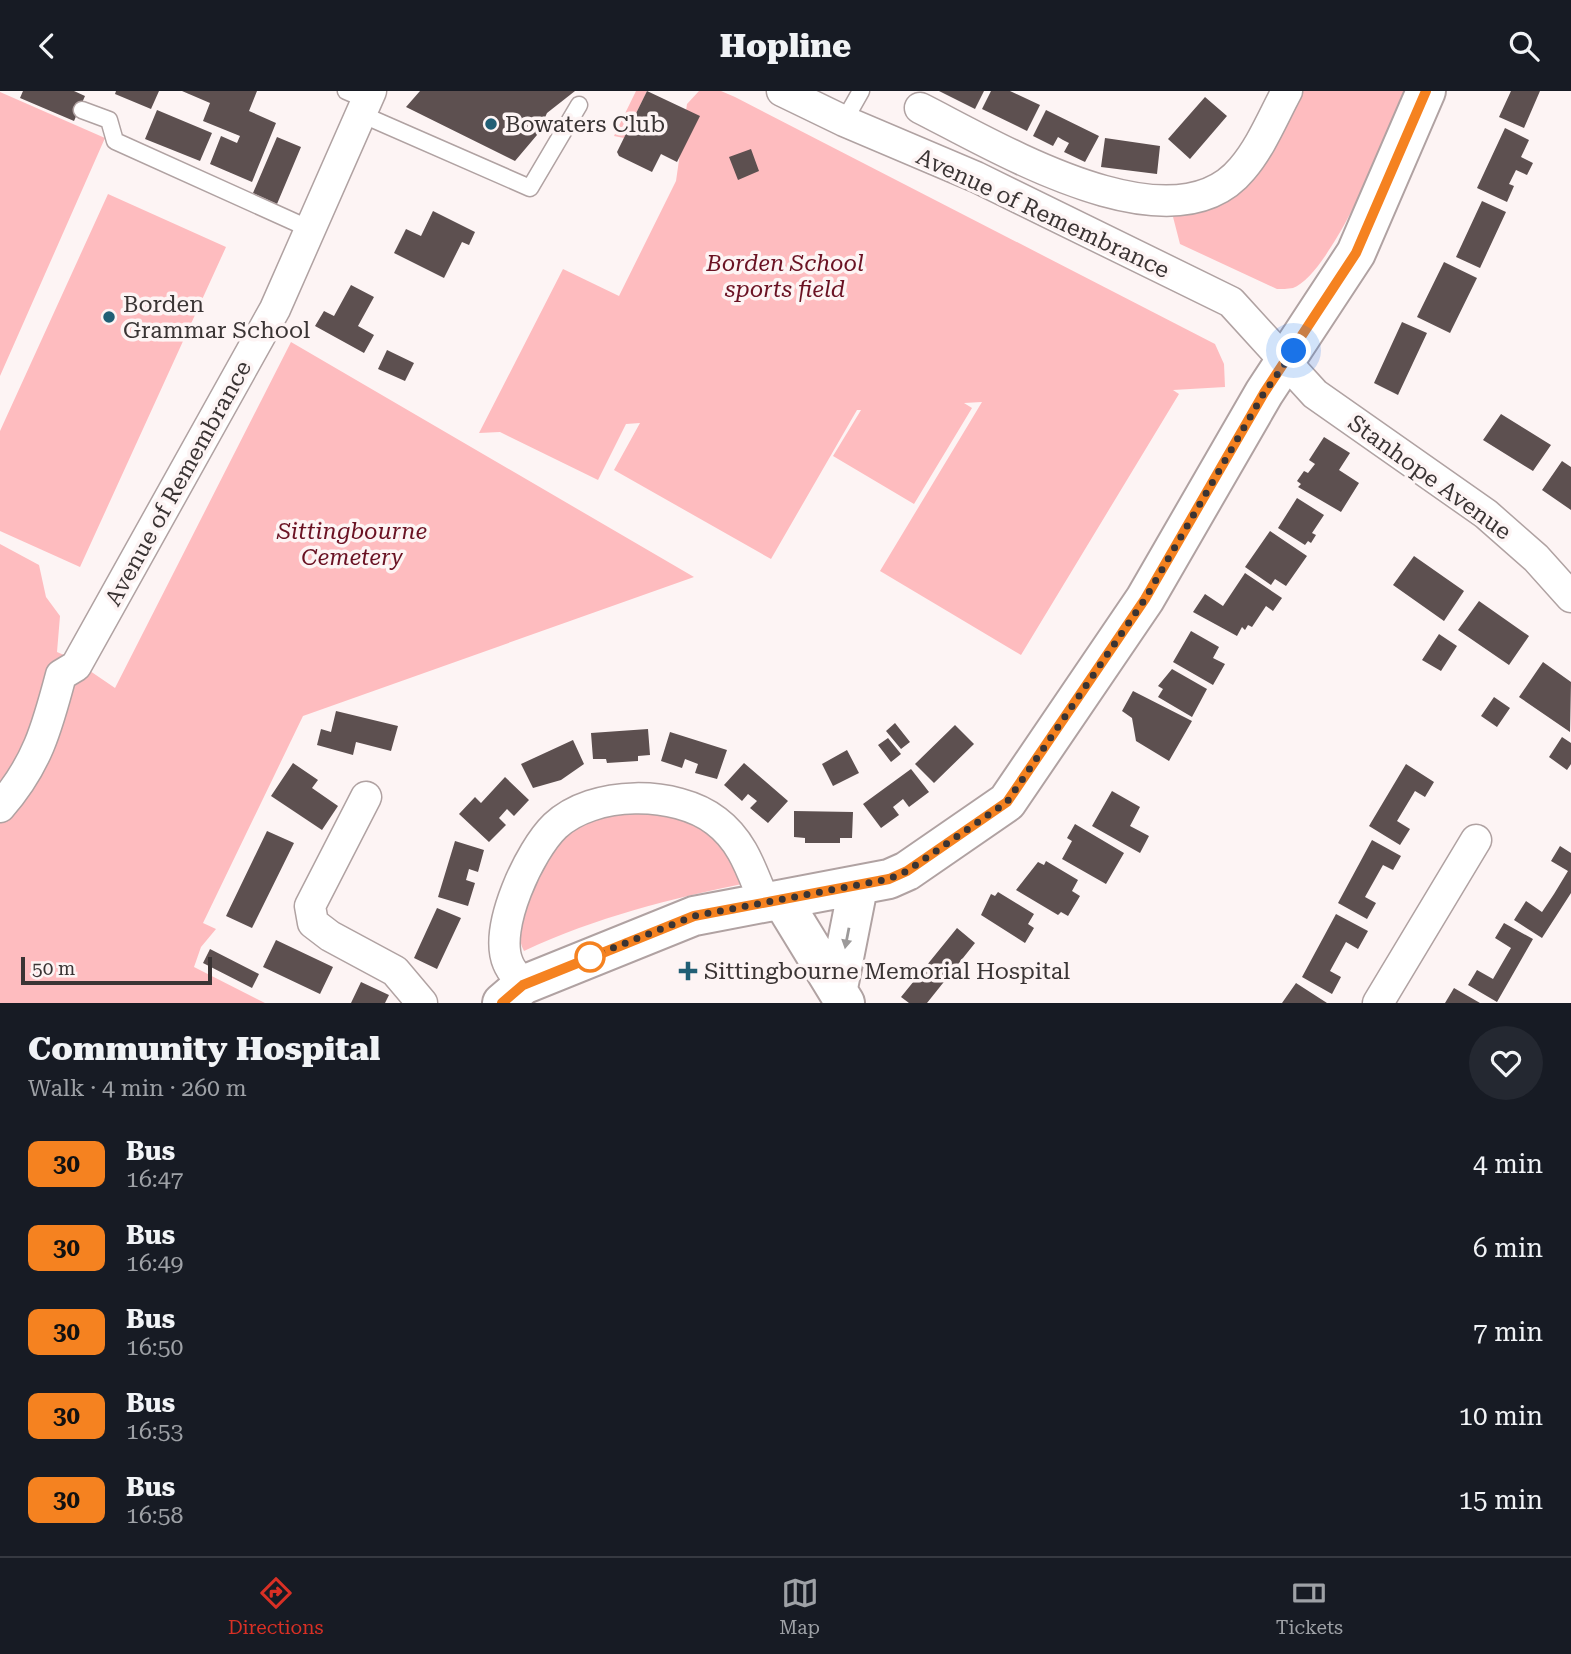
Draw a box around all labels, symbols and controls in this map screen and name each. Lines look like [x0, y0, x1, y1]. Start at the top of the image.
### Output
icon: back [28, 27, 66, 65]
text: Hopline [720, 27, 851, 65]
icon: search [1505, 27, 1543, 65]
place label: Bowaters Club [505, 111, 665, 138]
marker: Bowaters Club [483, 116, 499, 132]
street label: Avenue of Remembrance [912, 143, 1174, 284]
park label: Borden School sports field [705, 250, 864, 303]
place label: Borden Grammar School [123, 291, 310, 344]
marker: Borden Grammar School [101, 309, 117, 325]
your location [1276, 333, 1311, 368]
street label: Avenue of Remembrance [100, 356, 257, 611]
street label: Stanhope Avenue [1343, 409, 1516, 546]
park label: Sittingbourne Cemetery [276, 518, 427, 571]
one-way arrow [841, 927, 852, 949]
unlabelled marker [575, 942, 605, 972]
scale bar [21, 954, 212, 986]
text: 50 m [32, 957, 75, 980]
place label: Sittingbourne Memorial Hospital [704, 958, 1070, 985]
marker: Sittingbourne Memorial Hospital [678, 961, 698, 981]
button: heart [1469, 1026, 1543, 1100]
text: Community Hospital [28, 1029, 380, 1068]
text: Walk · 4 min · 260 m [28, 1075, 247, 1102]
text: Bus [126, 1136, 175, 1166]
text: 4 min [1473, 1149, 1543, 1179]
text: 30 [53, 1150, 80, 1178]
text: 16:47 [126, 1166, 183, 1193]
text: Bus [126, 1220, 175, 1250]
text: 6 min [1473, 1233, 1543, 1263]
text: 30 [53, 1234, 80, 1262]
text: 16:49 [126, 1250, 183, 1277]
text: Bus [126, 1304, 175, 1334]
text: 7 min [1473, 1317, 1543, 1347]
text: 30 [53, 1318, 80, 1346]
text: 16:50 [126, 1334, 183, 1361]
text: Bus [126, 1388, 175, 1418]
text: 10 min [1459, 1401, 1543, 1431]
text: 30 [53, 1402, 80, 1430]
text: 16:53 [126, 1418, 183, 1445]
text: Bus [126, 1472, 175, 1502]
text: 15 min [1459, 1485, 1543, 1515]
text: 30 [53, 1486, 80, 1514]
text: 16:58 [126, 1502, 183, 1529]
tab: Directions [228, 1574, 323, 1639]
tab: Map [779, 1574, 820, 1639]
tab: Tickets [1276, 1574, 1343, 1639]

